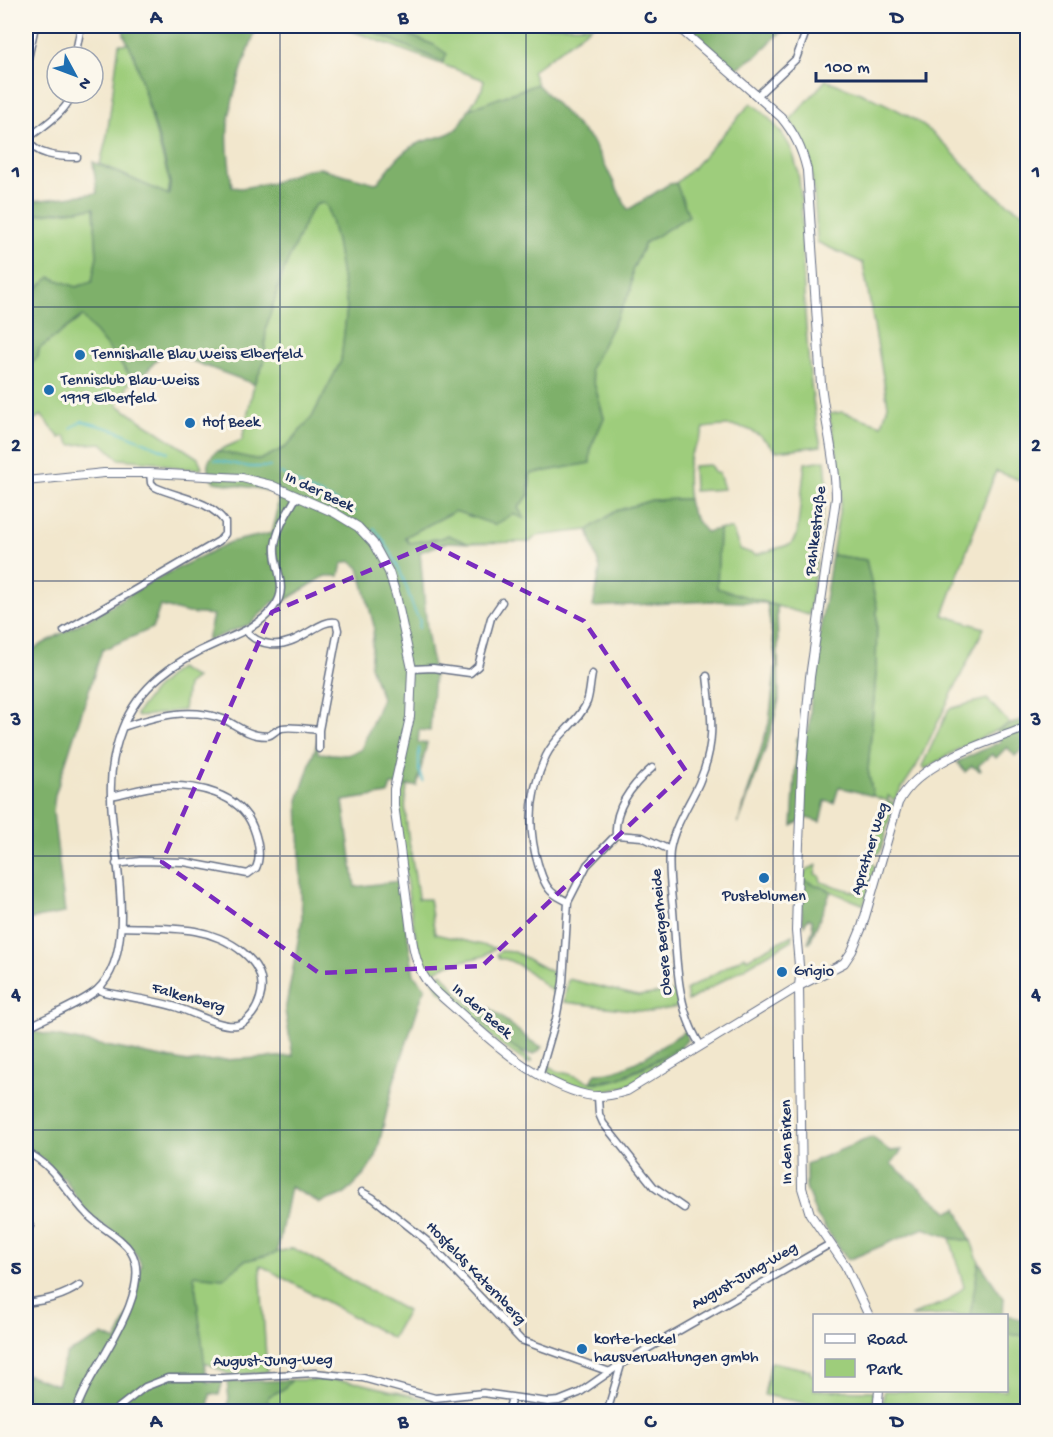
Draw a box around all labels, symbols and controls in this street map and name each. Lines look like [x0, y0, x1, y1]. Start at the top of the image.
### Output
text: A [149, 8, 164, 31]
text: B [397, 8, 409, 31]
text: C [644, 8, 658, 31]
text: D [888, 8, 904, 31]
north arrow [45, 45, 105, 105]
scale bar [816, 45, 926, 83]
text: 100 m [824, 58, 870, 79]
text: N [73, 72, 94, 93]
text: 1 [11, 162, 20, 185]
text: 1 [1031, 162, 1040, 185]
place label: Tennishalle Blau Weiss Elberfeld [91, 346, 304, 365]
marker: Tennishalle Blau Weiss Elberfeld [73, 348, 87, 362]
place label: Tennisclub Blau-Weiss 1919 Elberfeld [60, 372, 200, 409]
marker: Tennisclub Blau-Weiss 1919 Elberfeld [42, 383, 56, 397]
place label: Hof Beek [202, 414, 262, 433]
marker: Hof Beek [183, 416, 197, 430]
text: 2 [11, 436, 21, 459]
text: 2 [1031, 436, 1041, 459]
street label: In der Beek [281, 469, 358, 518]
street label: Pahlkestraße [802, 484, 832, 578]
text: 3 [10, 710, 21, 733]
text: 3 [1030, 710, 1041, 733]
street label: Aprather Weg [848, 800, 894, 898]
street label: Obere Bergerheide [648, 867, 678, 996]
marker: Pusteblumen [757, 871, 771, 885]
place label: Pusteblumen [721, 888, 806, 907]
place label: Grigio [794, 963, 834, 982]
marker: Grigio [775, 965, 789, 979]
street label: Falkenberg [148, 979, 227, 1018]
street label: In der Beek [447, 981, 517, 1045]
text: 4 [10, 985, 21, 1008]
text: 4 [1030, 985, 1041, 1008]
street label: In den Birken [778, 1099, 798, 1184]
street label: Hosfelds Katernberg [421, 1218, 529, 1330]
street label: August-Jung-Weg [688, 1239, 802, 1315]
text: 5 [11, 1259, 22, 1282]
text: 5 [1031, 1259, 1042, 1282]
legend [813, 1314, 1008, 1392]
text: Road [867, 1330, 908, 1351]
place label: korte-heckel hausverwaltungen gmbh [594, 1331, 759, 1368]
marker: korte-heckel hausverwaltungen gmbh [575, 1342, 589, 1356]
street label: August-Jung-Weg [213, 1351, 333, 1373]
text: Park [866, 1360, 903, 1381]
text: A [149, 1412, 164, 1435]
text: B [397, 1412, 409, 1435]
text: C [644, 1412, 658, 1435]
text: D [888, 1412, 904, 1435]

